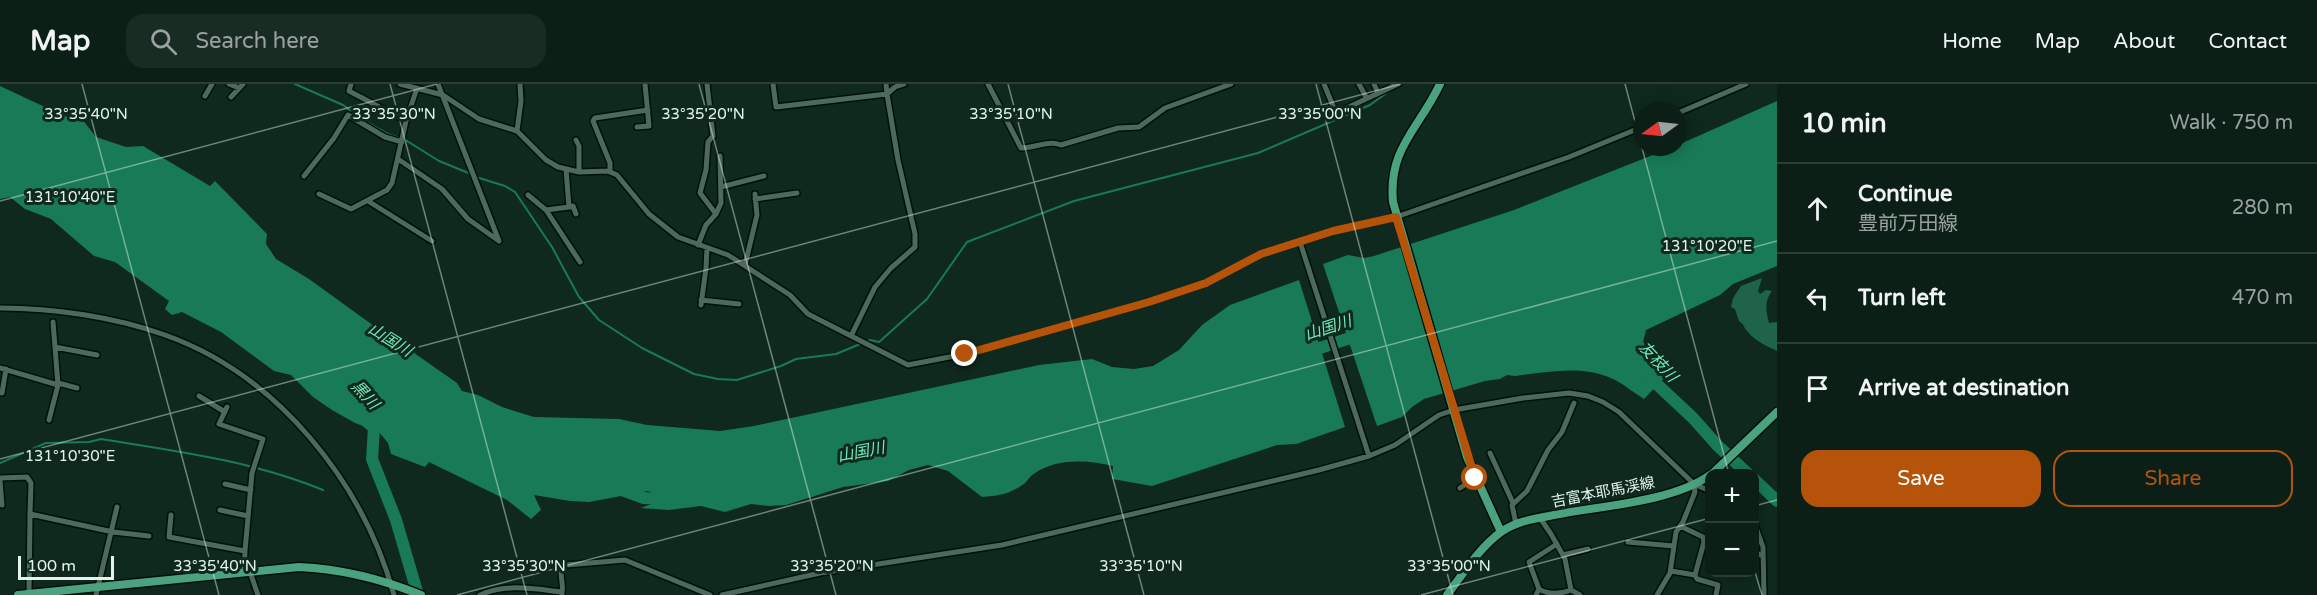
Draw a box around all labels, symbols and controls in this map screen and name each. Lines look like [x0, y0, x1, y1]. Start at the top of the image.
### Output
search box [126, 14, 546, 68]
text: Map [30, 24, 90, 58]
icon: search [147, 25, 180, 58]
text: Search here [195, 28, 319, 54]
text: Home [1942, 29, 2002, 54]
text: Map [2035, 29, 2080, 54]
text: About [2113, 29, 2175, 54]
text: Contact [2208, 29, 2287, 54]
north arrow [1633, 102, 1687, 156]
text: 33°35'40"N [44, 105, 128, 123]
text: 33°35'30"N [352, 105, 436, 123]
text: 33°35'20"N [661, 105, 745, 123]
text: 33°35'10"N [969, 105, 1053, 123]
text: 33°35'00"N [1278, 105, 1362, 123]
text: 10 min [1801, 108, 1887, 139]
text: Walk · 750 m [2170, 111, 2293, 135]
text: Continue [1858, 181, 1953, 207]
text: 131°10'40"E [25, 188, 115, 206]
icon: ahead [1801, 192, 1834, 225]
text: 280 m [2232, 196, 2293, 220]
text: 豊前万田線 [1858, 212, 1958, 236]
text: 131°10'20"E [1662, 237, 1752, 255]
icon: left [1801, 282, 1834, 315]
text: Turn left [1858, 285, 1946, 311]
text: 470 m [2232, 286, 2293, 310]
water label: 山国川 [1302, 310, 1356, 345]
water label: 山国川 [364, 319, 417, 362]
water label: 友枝川 [1634, 338, 1683, 388]
route end [951, 340, 977, 366]
icon: arrive [1801, 372, 1834, 405]
text: Arrive at destination [1858, 375, 2069, 401]
water label: 黒川 [347, 376, 385, 415]
water label: 山国川 [836, 437, 888, 466]
text: 131°10'30"E [25, 447, 115, 465]
button: Save [1801, 450, 2041, 507]
button: Share [2053, 450, 2293, 507]
route start [1461, 464, 1487, 490]
map controls [1705, 469, 1759, 577]
button: + [1705, 469, 1759, 523]
street label: 吉富本耶馬渓線 [1550, 473, 1656, 511]
button: − [1705, 523, 1759, 577]
scale bar [18, 553, 114, 580]
text: 100 m [27, 556, 76, 576]
text: 33°35'40"N [173, 557, 257, 575]
text: 33°35'30"N [482, 557, 566, 575]
text: 33°35'20"N [790, 557, 874, 575]
text: 33°35'10"N [1099, 557, 1183, 575]
text: 33°35'00"N [1407, 557, 1491, 575]

